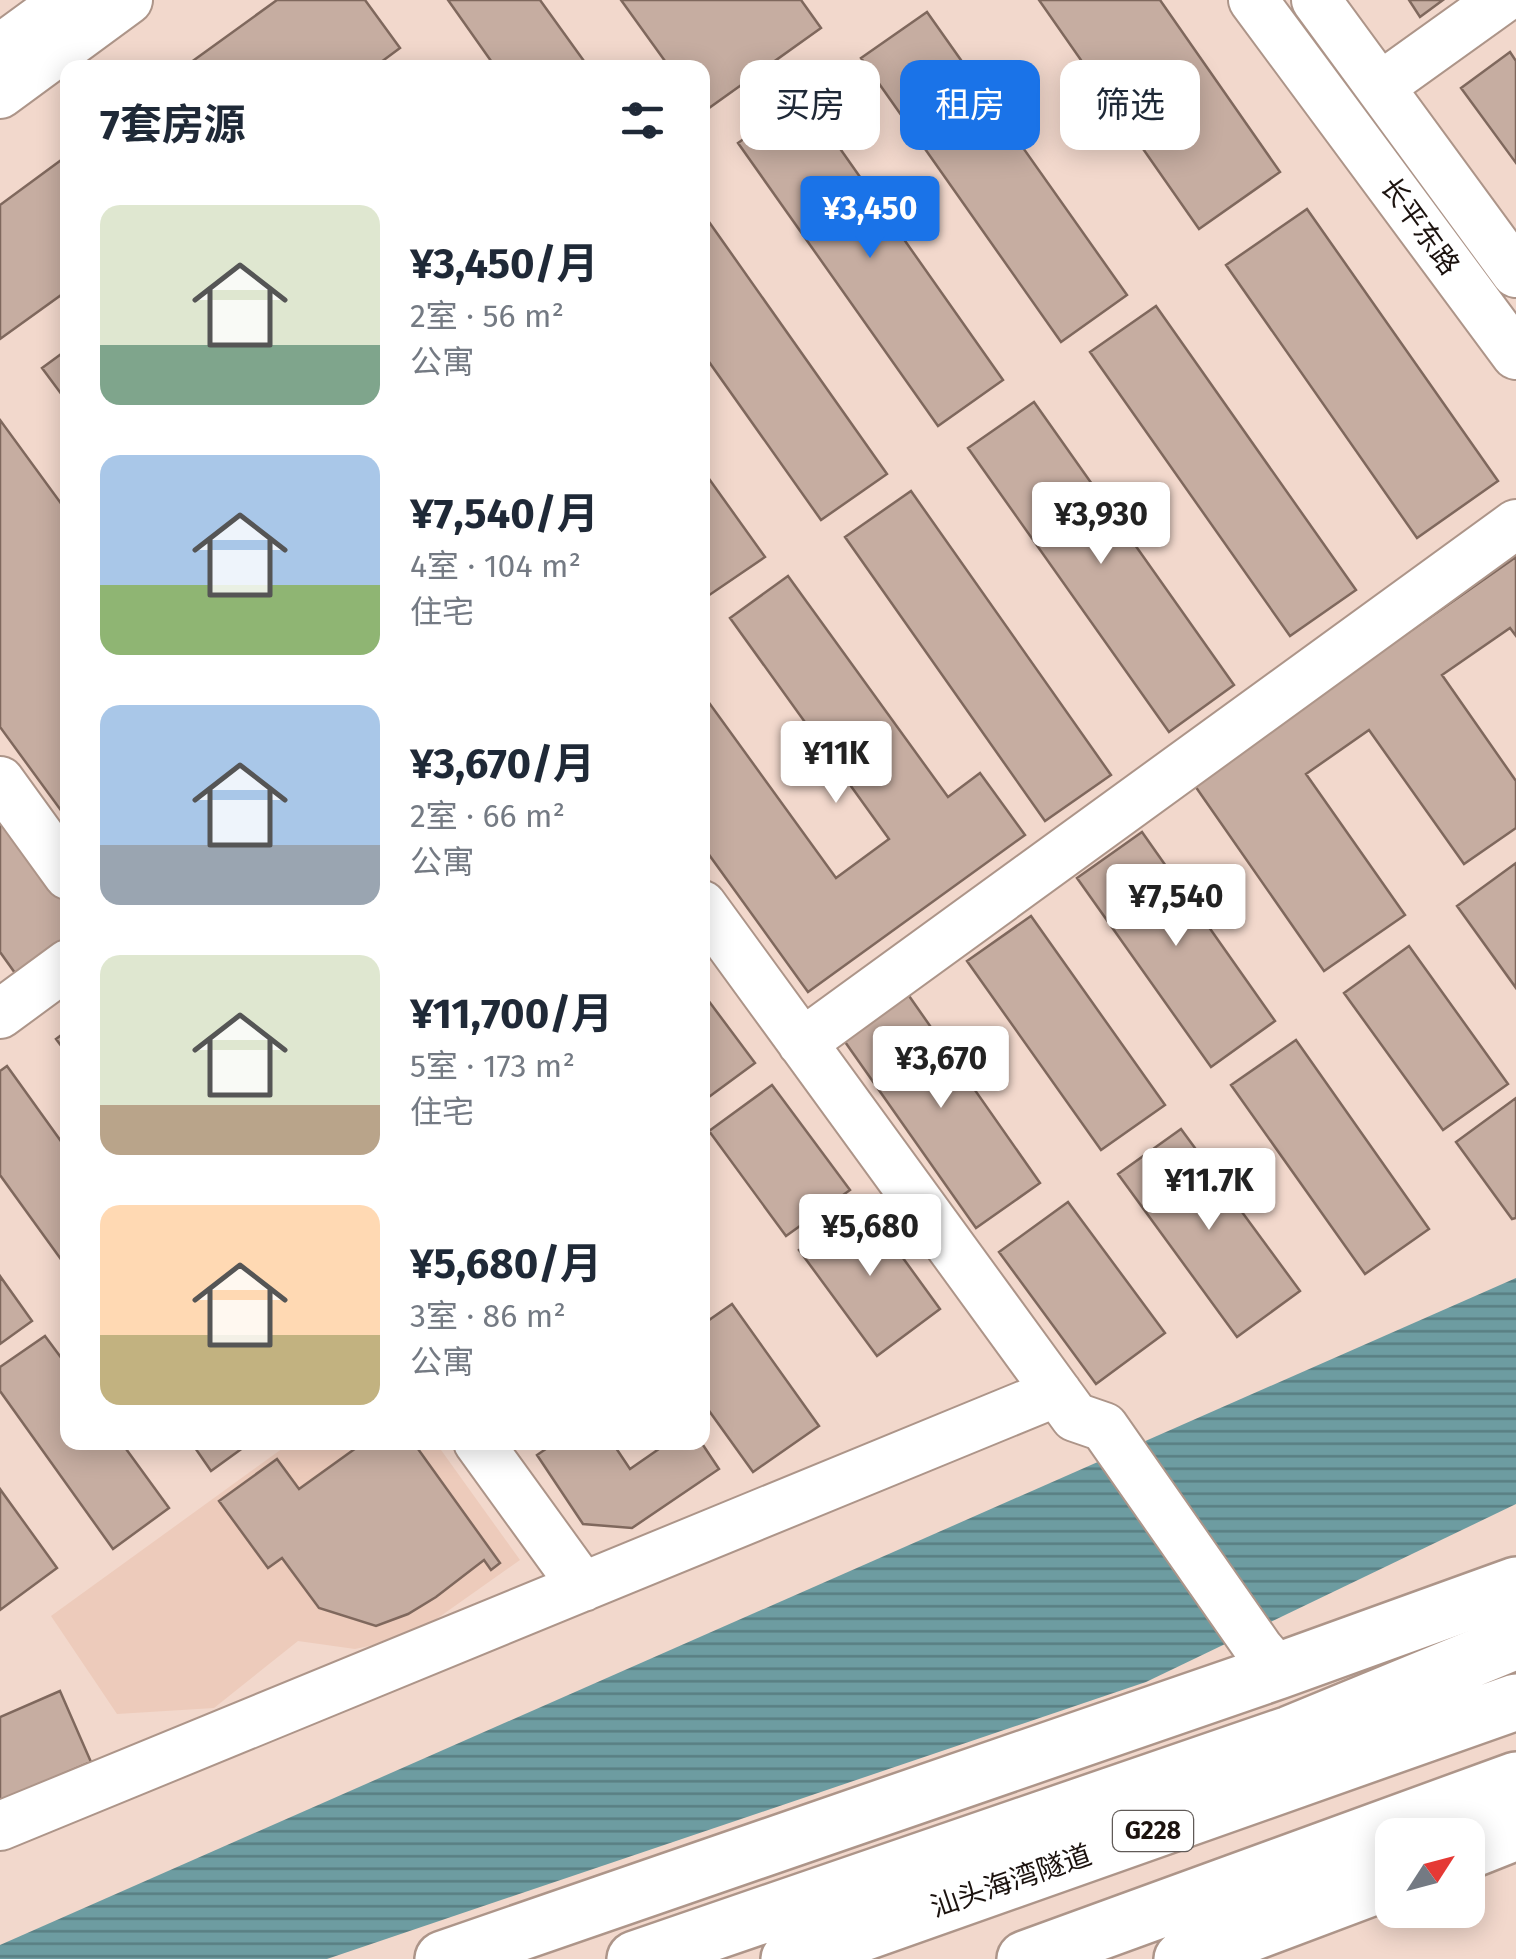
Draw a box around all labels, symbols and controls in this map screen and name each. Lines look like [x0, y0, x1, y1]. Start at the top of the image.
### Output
chip: 买房 [740, 60, 880, 150]
chip: 租房 [900, 60, 1040, 150]
chip: 筛选 [1060, 60, 1200, 150]
icon: filters [615, 93, 670, 148]
text: 7套房源 [100, 100, 246, 150]
street label: 长平东路 [1374, 171, 1466, 281]
pin: ¥3,450 [789, 176, 951, 261]
text: ¥3,450 [823, 189, 917, 227]
text: ¥3,450/月 [410, 239, 598, 289]
icon: home [180, 245, 300, 365]
text: 2室 · 56 m² [410, 297, 564, 335]
text: 公寓 [410, 343, 474, 381]
pin: ¥3,930 [1020, 482, 1182, 567]
text: ¥7,540/月 [410, 489, 599, 539]
icon: home [180, 495, 300, 615]
text: ¥3,930 [1054, 495, 1148, 533]
text: 4室 · 104 m² [410, 547, 581, 585]
text: 住宅 [410, 593, 474, 631]
pin: ¥11K [777, 721, 895, 806]
text: ¥11K [803, 734, 869, 772]
text: ¥3,670/月 [410, 739, 595, 789]
icon: home [180, 745, 300, 865]
text: 2室 · 66 m² [410, 797, 565, 835]
text: 公寓 [410, 843, 474, 881]
pin: ¥7,540 [1095, 864, 1257, 949]
text: ¥7,540 [1128, 877, 1224, 915]
text: ¥11,700/月 [410, 989, 613, 1039]
icon: home [180, 995, 300, 1115]
pin: ¥3,670 [860, 1026, 1022, 1111]
text: ¥3,670 [895, 1039, 987, 1077]
text: 5室 · 173 m² [410, 1047, 575, 1085]
text: 住宅 [410, 1093, 474, 1131]
pin: ¥11.7K [1128, 1148, 1290, 1233]
text: ¥11.7K [1164, 1161, 1254, 1199]
pin: ¥5,680 [789, 1194, 951, 1279]
text: ¥5,680 [821, 1207, 919, 1245]
text: ¥5,680/月 [410, 1239, 602, 1289]
icon: home [180, 1245, 300, 1365]
text: 3室 · 86 m² [410, 1297, 566, 1335]
text: 公寓 [410, 1343, 474, 1381]
road number: G228 [1113, 1811, 1193, 1851]
north arrow [1375, 1818, 1485, 1928]
map controls [1375, 1818, 1485, 1928]
street label: 汕头海湾隧道 [926, 1838, 1096, 1924]

